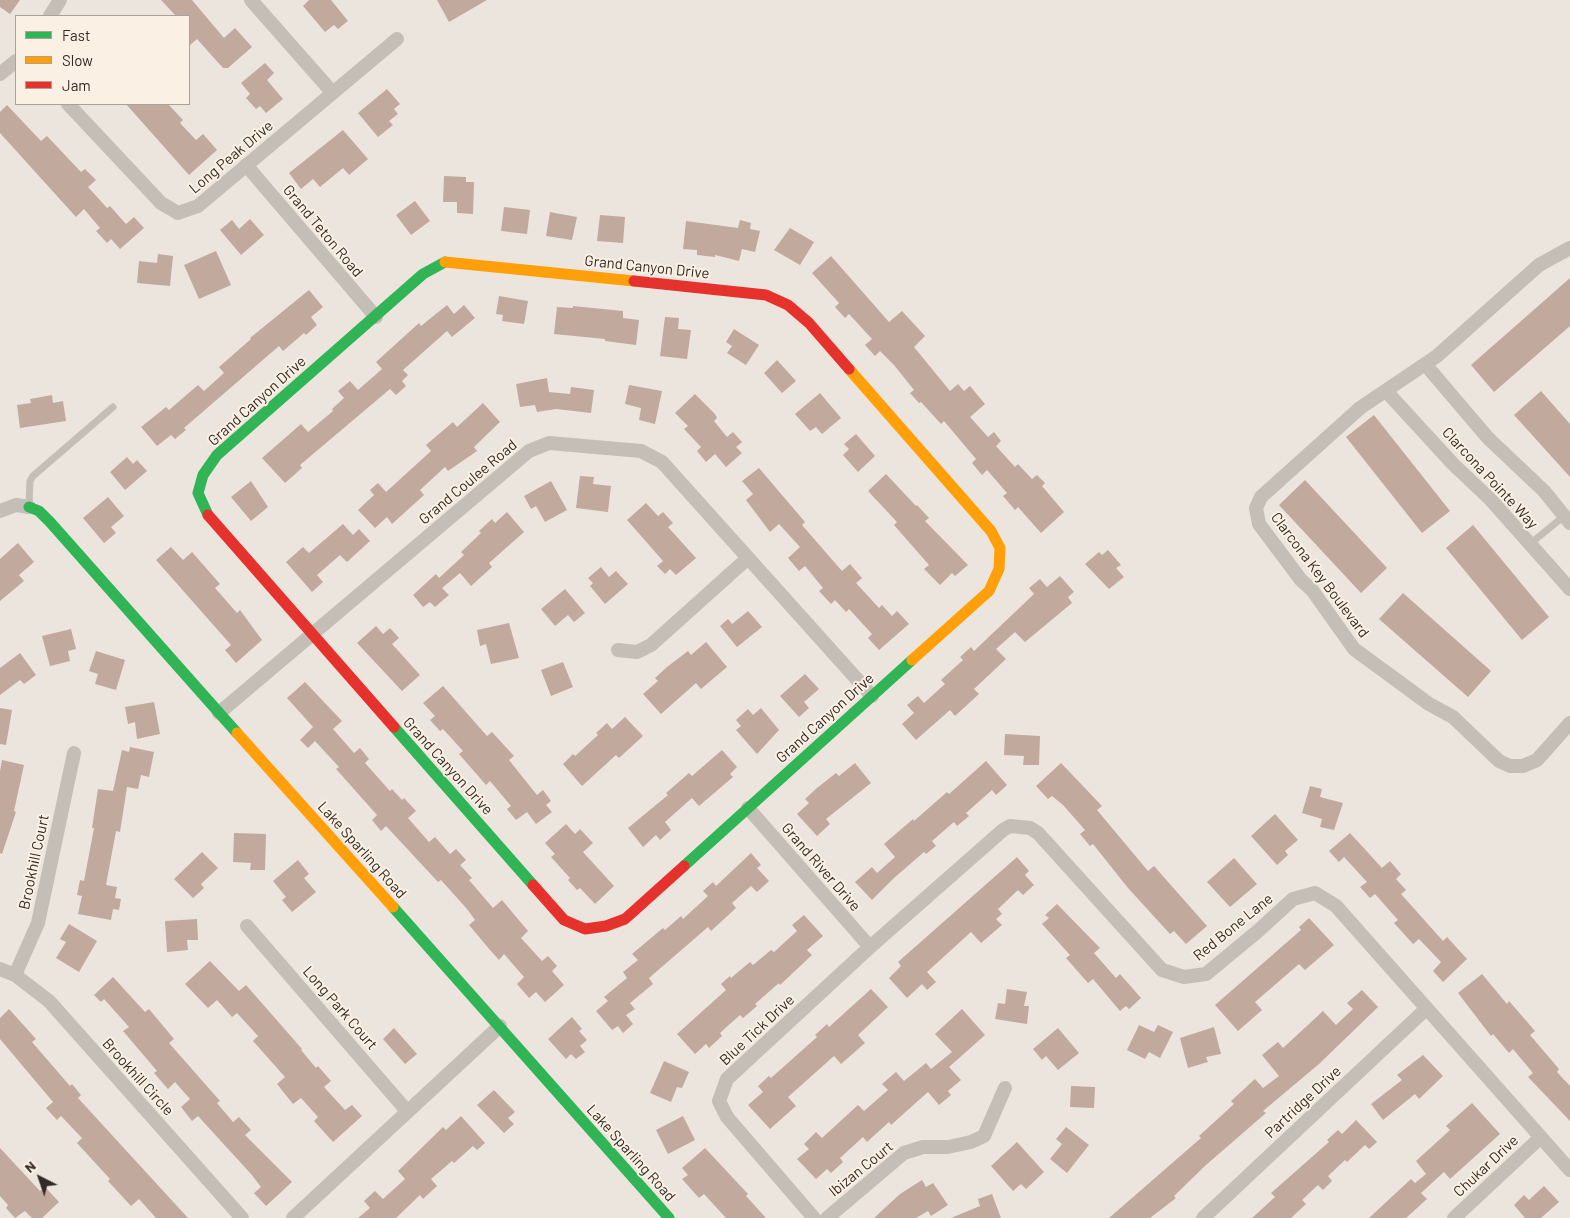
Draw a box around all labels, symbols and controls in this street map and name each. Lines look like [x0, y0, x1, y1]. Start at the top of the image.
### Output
legend [15, 15, 190, 105]
text: Fast [62, 26, 90, 44]
text: Slow [62, 51, 93, 69]
text: Jam [62, 76, 91, 94]
street label: Long Peak Drive [185, 117, 277, 197]
street label: Grand Teton Road [279, 181, 367, 281]
street label: Grand Canyon Drive [584, 251, 710, 283]
street label: Grand Canyon Drive [204, 352, 310, 450]
street label: Clarcona Pointe Way [1438, 424, 1542, 532]
street label: Grand Coulee Road [415, 436, 521, 528]
street label: Clarcona Key Boulevard [1267, 509, 1373, 641]
street label: Grand Canyon Drive [772, 669, 878, 767]
street label: Grand Canyon Drive [399, 713, 497, 819]
street label: Lake Sparling Road [314, 798, 410, 902]
street label: Brookhill Court [15, 813, 53, 911]
street label: Grand River Drive [778, 819, 864, 915]
street label: Red Bone Lane [1190, 889, 1276, 965]
street label: Long Park Court [299, 963, 381, 1053]
street label: Blue Tick Drive [716, 991, 798, 1069]
street label: Brookhill Circle [99, 1035, 177, 1119]
street label: Partridge Drive [1261, 1062, 1345, 1142]
street label: Lake Sparling Road [583, 1101, 679, 1205]
street label: Chukar Drive [1450, 1131, 1522, 1201]
street label: Ibizan Court [825, 1138, 897, 1200]
north arrow [15, 1153, 65, 1203]
text: N [21, 1157, 39, 1176]

